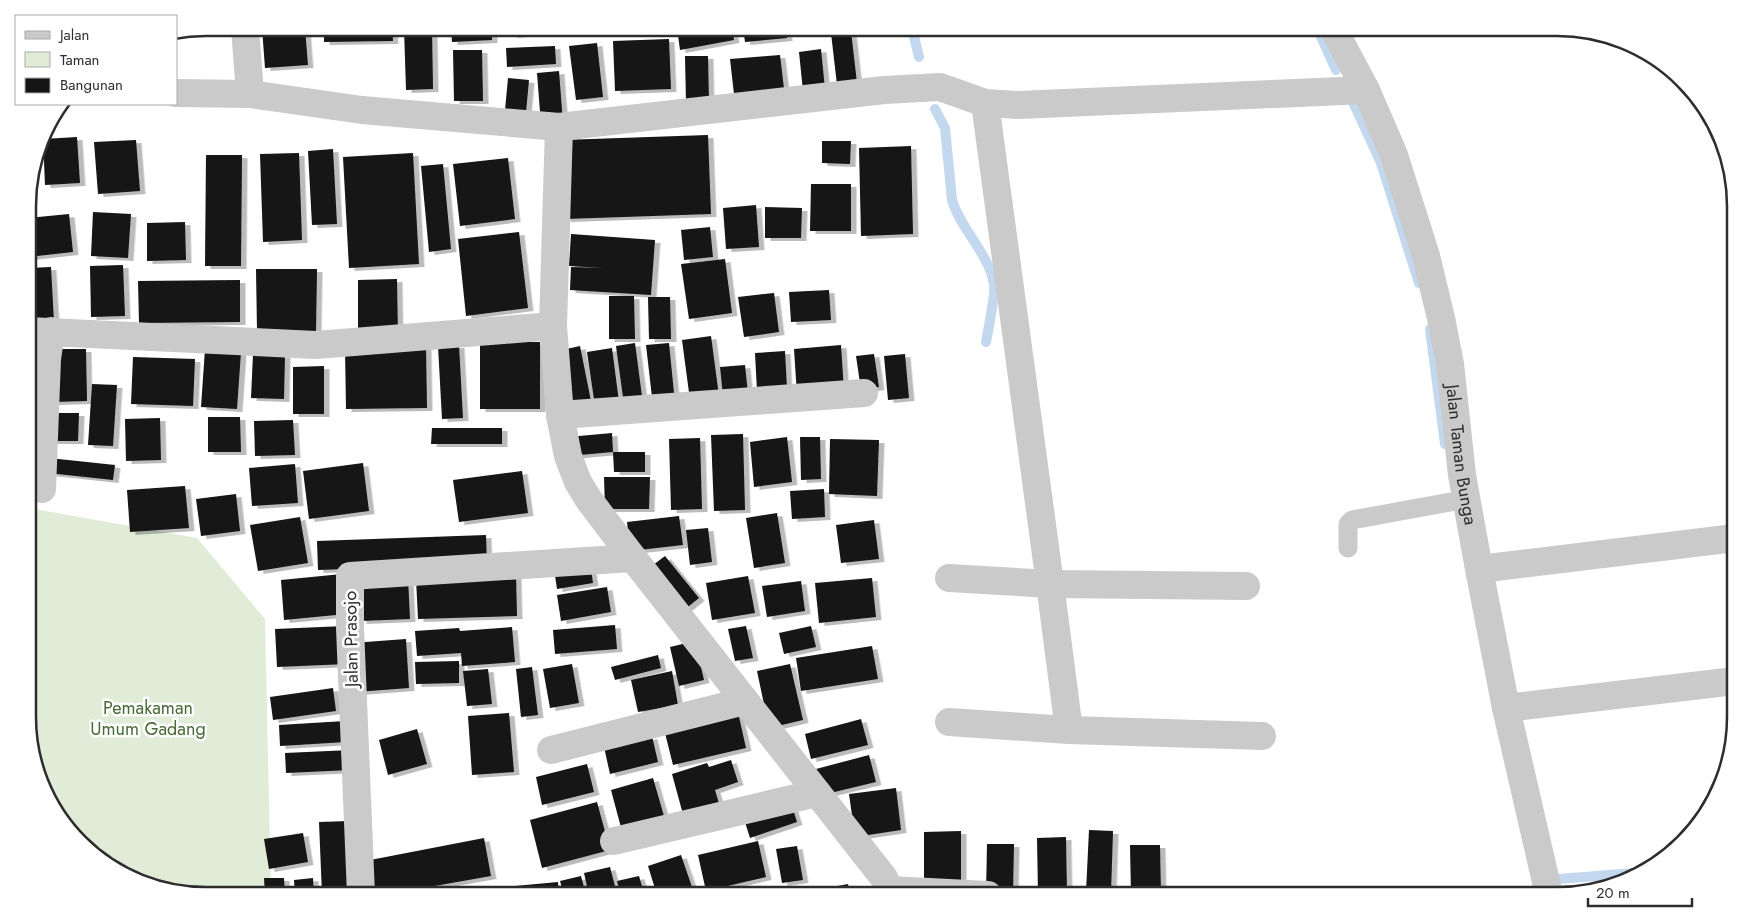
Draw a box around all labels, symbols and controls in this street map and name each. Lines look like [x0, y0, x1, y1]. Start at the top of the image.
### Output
legend [15, 15, 178, 105]
text: Jalan [58, 24, 89, 46]
text: Taman [60, 49, 99, 71]
text: Bangunan [60, 74, 123, 96]
street label: Jalan Taman Bunga [1439, 381, 1484, 527]
street label: Jalan Prasojo [337, 590, 365, 689]
park label: Pemakaman Umum Gadang [90, 695, 206, 742]
scale bar [1588, 876, 1692, 908]
text: 20 m [1596, 882, 1630, 904]

